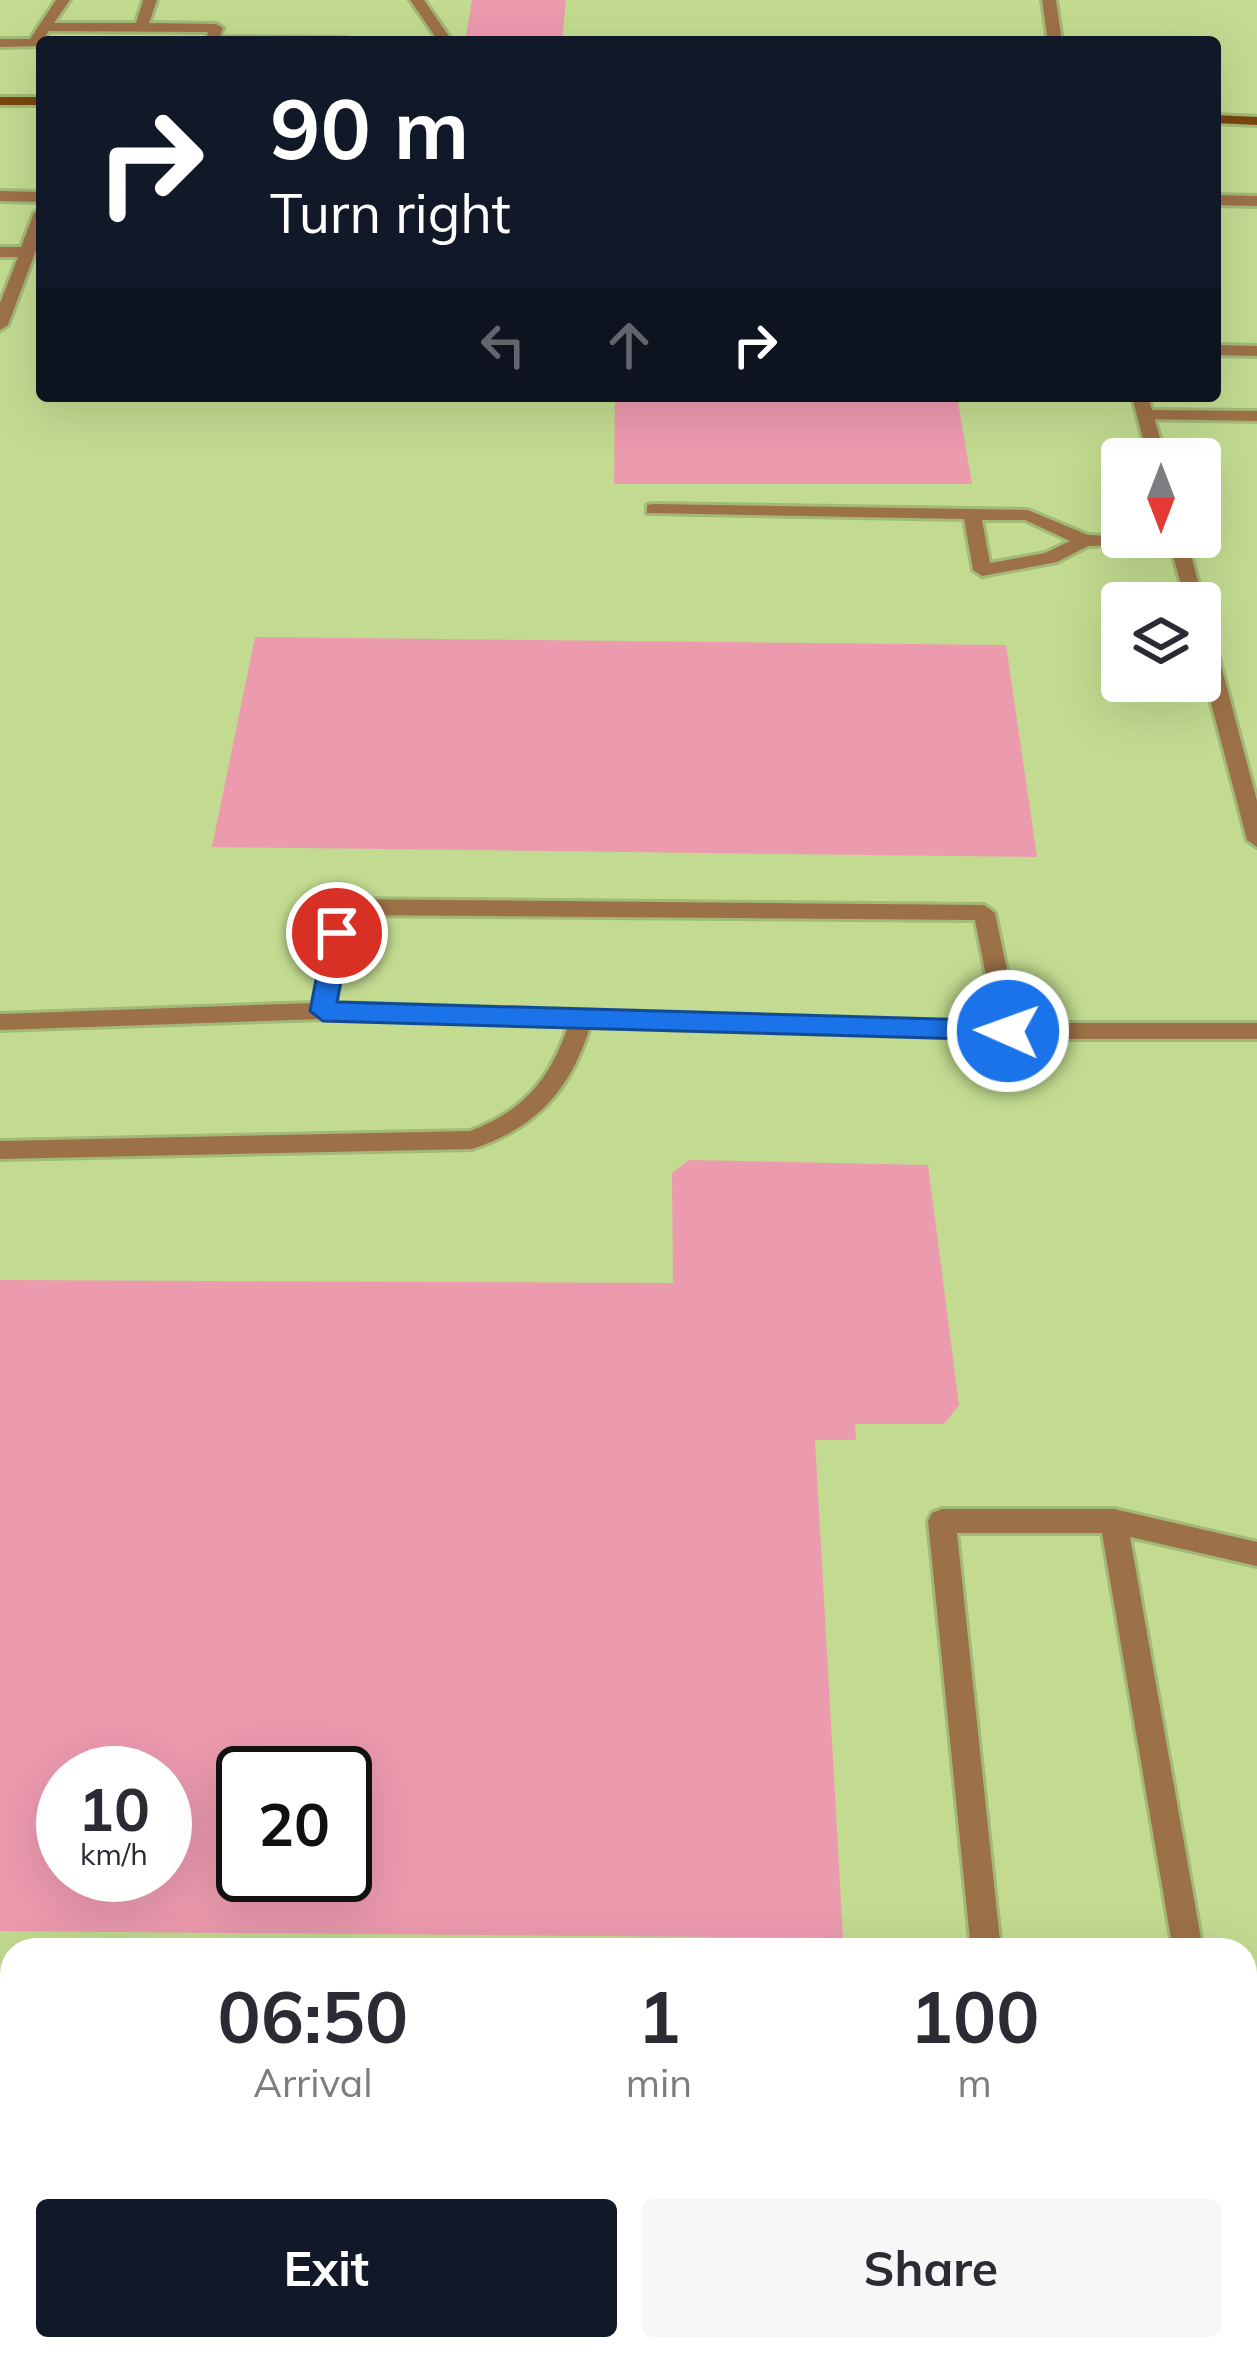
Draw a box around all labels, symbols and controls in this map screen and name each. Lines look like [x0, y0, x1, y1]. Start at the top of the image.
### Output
text: 90 m [270, 75, 469, 180]
icon: right [72, 84, 228, 240]
text: Turn right [270, 179, 511, 247]
icon: left [470, 312, 536, 378]
icon: ahead [596, 312, 662, 378]
icon: right [722, 312, 788, 378]
north arrow [1101, 438, 1221, 558]
map controls [1101, 438, 1221, 702]
button: layers [1101, 582, 1221, 702]
pin [286, 882, 388, 984]
icon: arrive [304, 900, 370, 966]
position arrow [945, 968, 1071, 1094]
speed limit sign: 20 [216, 1746, 372, 1902]
text: 10 [78, 1771, 150, 1846]
text: km/h [80, 1835, 148, 1873]
text: 06:50 [218, 1971, 408, 2061]
text: 1 [637, 1971, 681, 2061]
text: 100 [910, 1971, 1039, 2061]
text: Arrival [253, 2058, 373, 2107]
text: min [626, 2058, 692, 2107]
text: m [957, 2058, 992, 2107]
button: Exit [36, 2199, 617, 2337]
button: Share [641, 2199, 1221, 2337]

